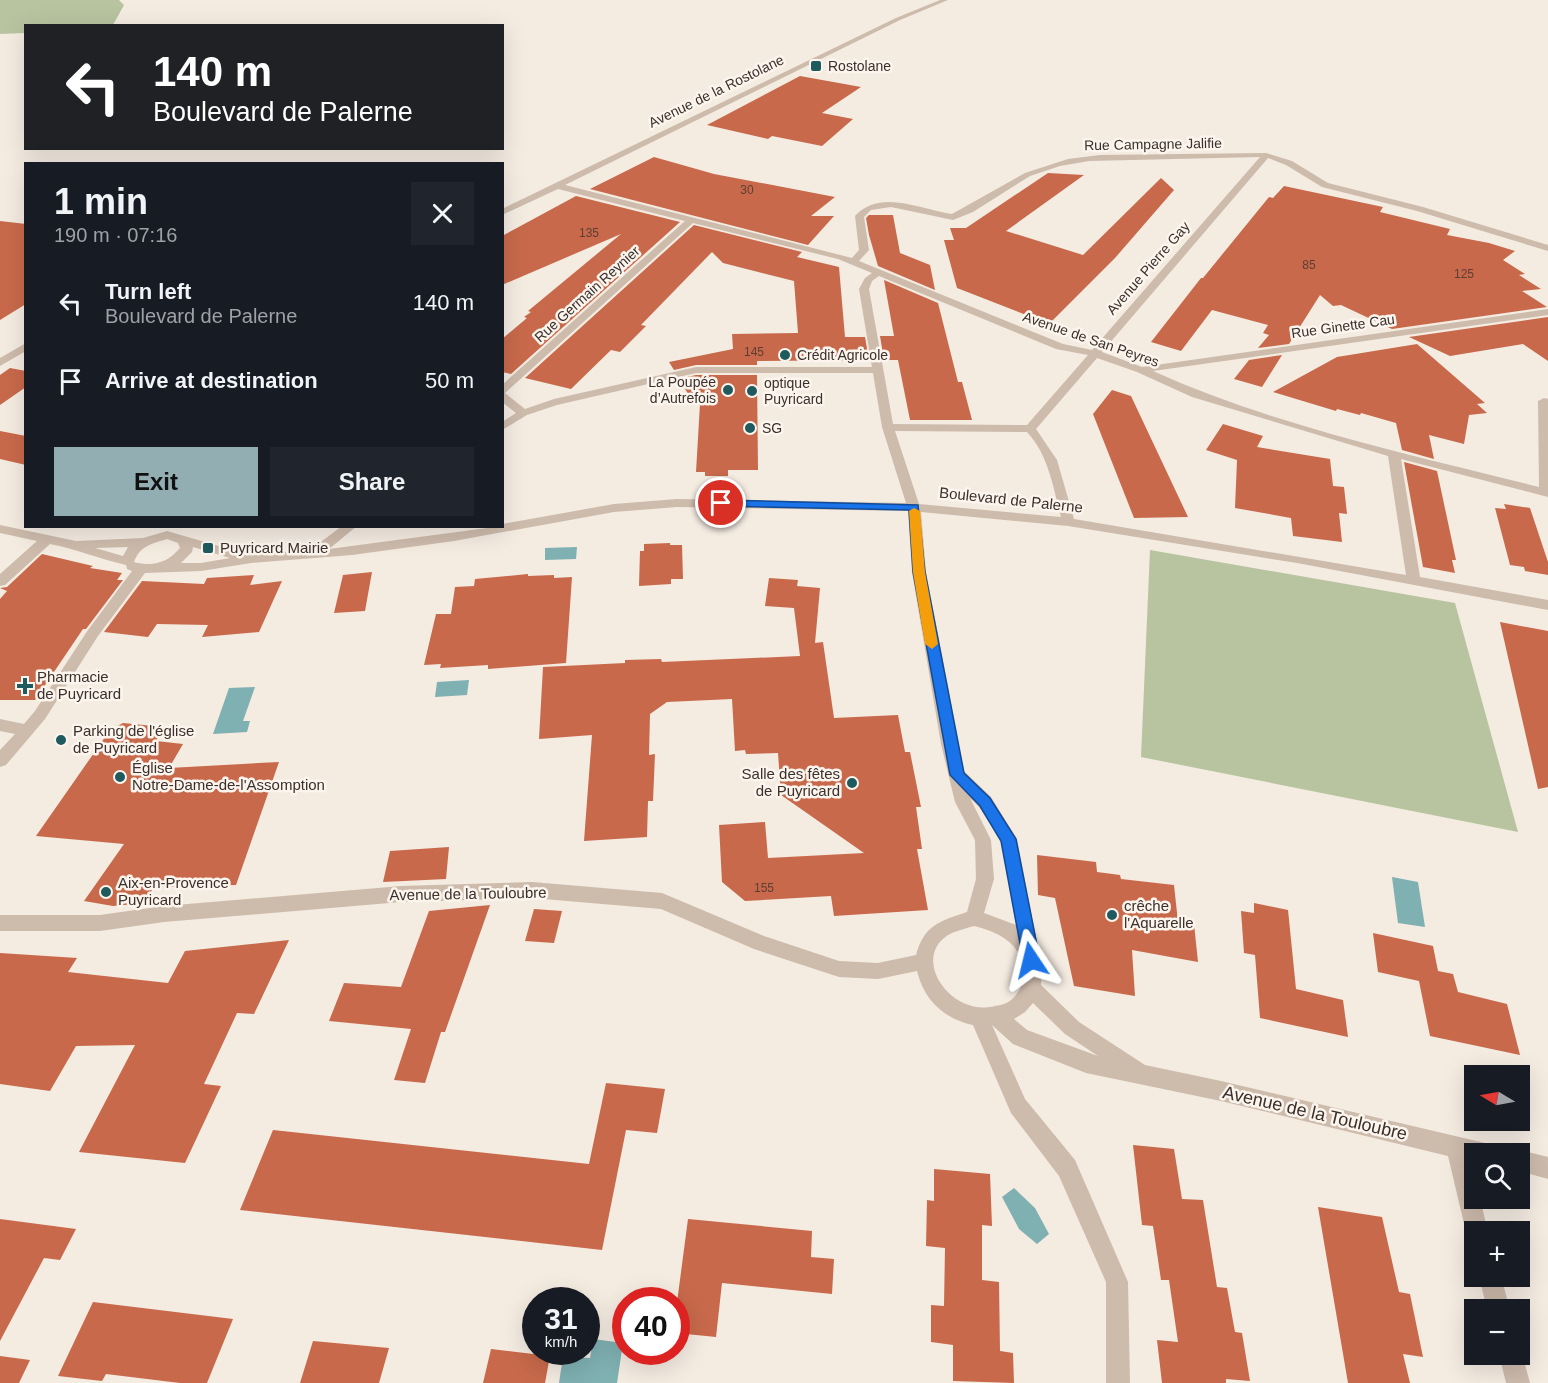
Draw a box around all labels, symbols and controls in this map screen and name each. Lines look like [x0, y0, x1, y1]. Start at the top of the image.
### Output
icon: left [54, 48, 132, 126]
text: 140 m [153, 48, 272, 95]
street label: Avenue de la Rostolane [646, 51, 786, 131]
place label: Rostolane [828, 58, 891, 74]
marker: Rostolane [809, 59, 823, 73]
text: Boulevard de Palerne [153, 97, 413, 127]
street label: Rue Campagne Jalifie [1084, 135, 1222, 153]
text: 1 min [54, 181, 148, 222]
button: close [411, 182, 474, 245]
house number: 30 [740, 183, 754, 197]
street label: Avenue Pierre Gay [1103, 218, 1193, 318]
text: 190 m · 07:16 [54, 224, 177, 246]
house number: 135 [579, 226, 599, 240]
street label: Rue Germain Reynier [531, 243, 643, 345]
house number: 85 [1302, 258, 1316, 272]
house number: 125 [1454, 267, 1474, 281]
text: Turn left [105, 279, 191, 304]
icon: left [54, 287, 87, 320]
text: 140 m [413, 290, 474, 315]
text: Boulevard de Palerne [105, 305, 297, 327]
street label: Avenue de San Peyres [1021, 308, 1161, 370]
street label: Rue Ginette Cau [1290, 311, 1396, 341]
house number: 145 [744, 345, 764, 359]
place label: Crédit Agricole [797, 347, 888, 363]
marker: Crédit Agricole [778, 348, 792, 362]
icon: arrive [54, 365, 87, 398]
text: Arrive at destination [105, 368, 318, 393]
text: 50 m [425, 368, 474, 393]
place label: La Poupée d’Autrefois [648, 374, 716, 406]
place label: optique Puyricard [764, 375, 823, 407]
marker: La Poupée d’Autrefois [721, 383, 735, 397]
marker: optique Puyricard [745, 384, 759, 398]
place label: SG [762, 420, 782, 436]
marker: SG [743, 421, 757, 435]
button: Exit [54, 447, 258, 516]
button: Share [270, 447, 474, 516]
pin [695, 477, 746, 528]
street label: Boulevard de Palerne [938, 484, 1084, 515]
icon: arrive [704, 486, 737, 519]
place label: Puyricard Mairie [220, 539, 328, 556]
marker: Puyricard Mairie [201, 541, 215, 555]
place label: Pharmacie de Puyricard [37, 668, 121, 702]
marker: Pharmacie de Puyricard [18, 679, 32, 693]
place label: Parking de l'église de Puyricard [73, 722, 194, 756]
marker: Parking de l'église de Puyricard [54, 733, 68, 747]
place label: Église Notre-Dame-de-l'Assomption [132, 759, 325, 793]
place label: Salle des fêtes de Puyricard [742, 765, 840, 799]
marker: Église Notre-Dame-de-l'Assomption [113, 770, 127, 784]
marker: Salle des fêtes de Puyricard [845, 776, 859, 790]
place label: Aix-en-Provence Puyricard [118, 874, 229, 908]
house number: 155 [754, 881, 774, 895]
street label: Avenue de la Touloubre [389, 884, 547, 903]
marker: Aix-en-Provence Puyricard [99, 885, 113, 899]
place label: crêche l'Aquarelle [1124, 897, 1194, 931]
marker: crêche l'Aquarelle [1105, 908, 1119, 922]
position arrow [999, 928, 1063, 992]
north arrow [1464, 1065, 1530, 1131]
map controls [1464, 1065, 1530, 1365]
street label: Avenue de la Touloubre [1221, 1082, 1409, 1144]
button: search [1464, 1143, 1530, 1209]
button: + [1464, 1221, 1530, 1287]
speed limit sign: 40 [612, 1287, 690, 1365]
button: − [1464, 1299, 1530, 1365]
text: 31 [544, 1302, 578, 1335]
text: km/h [545, 1333, 577, 1350]

